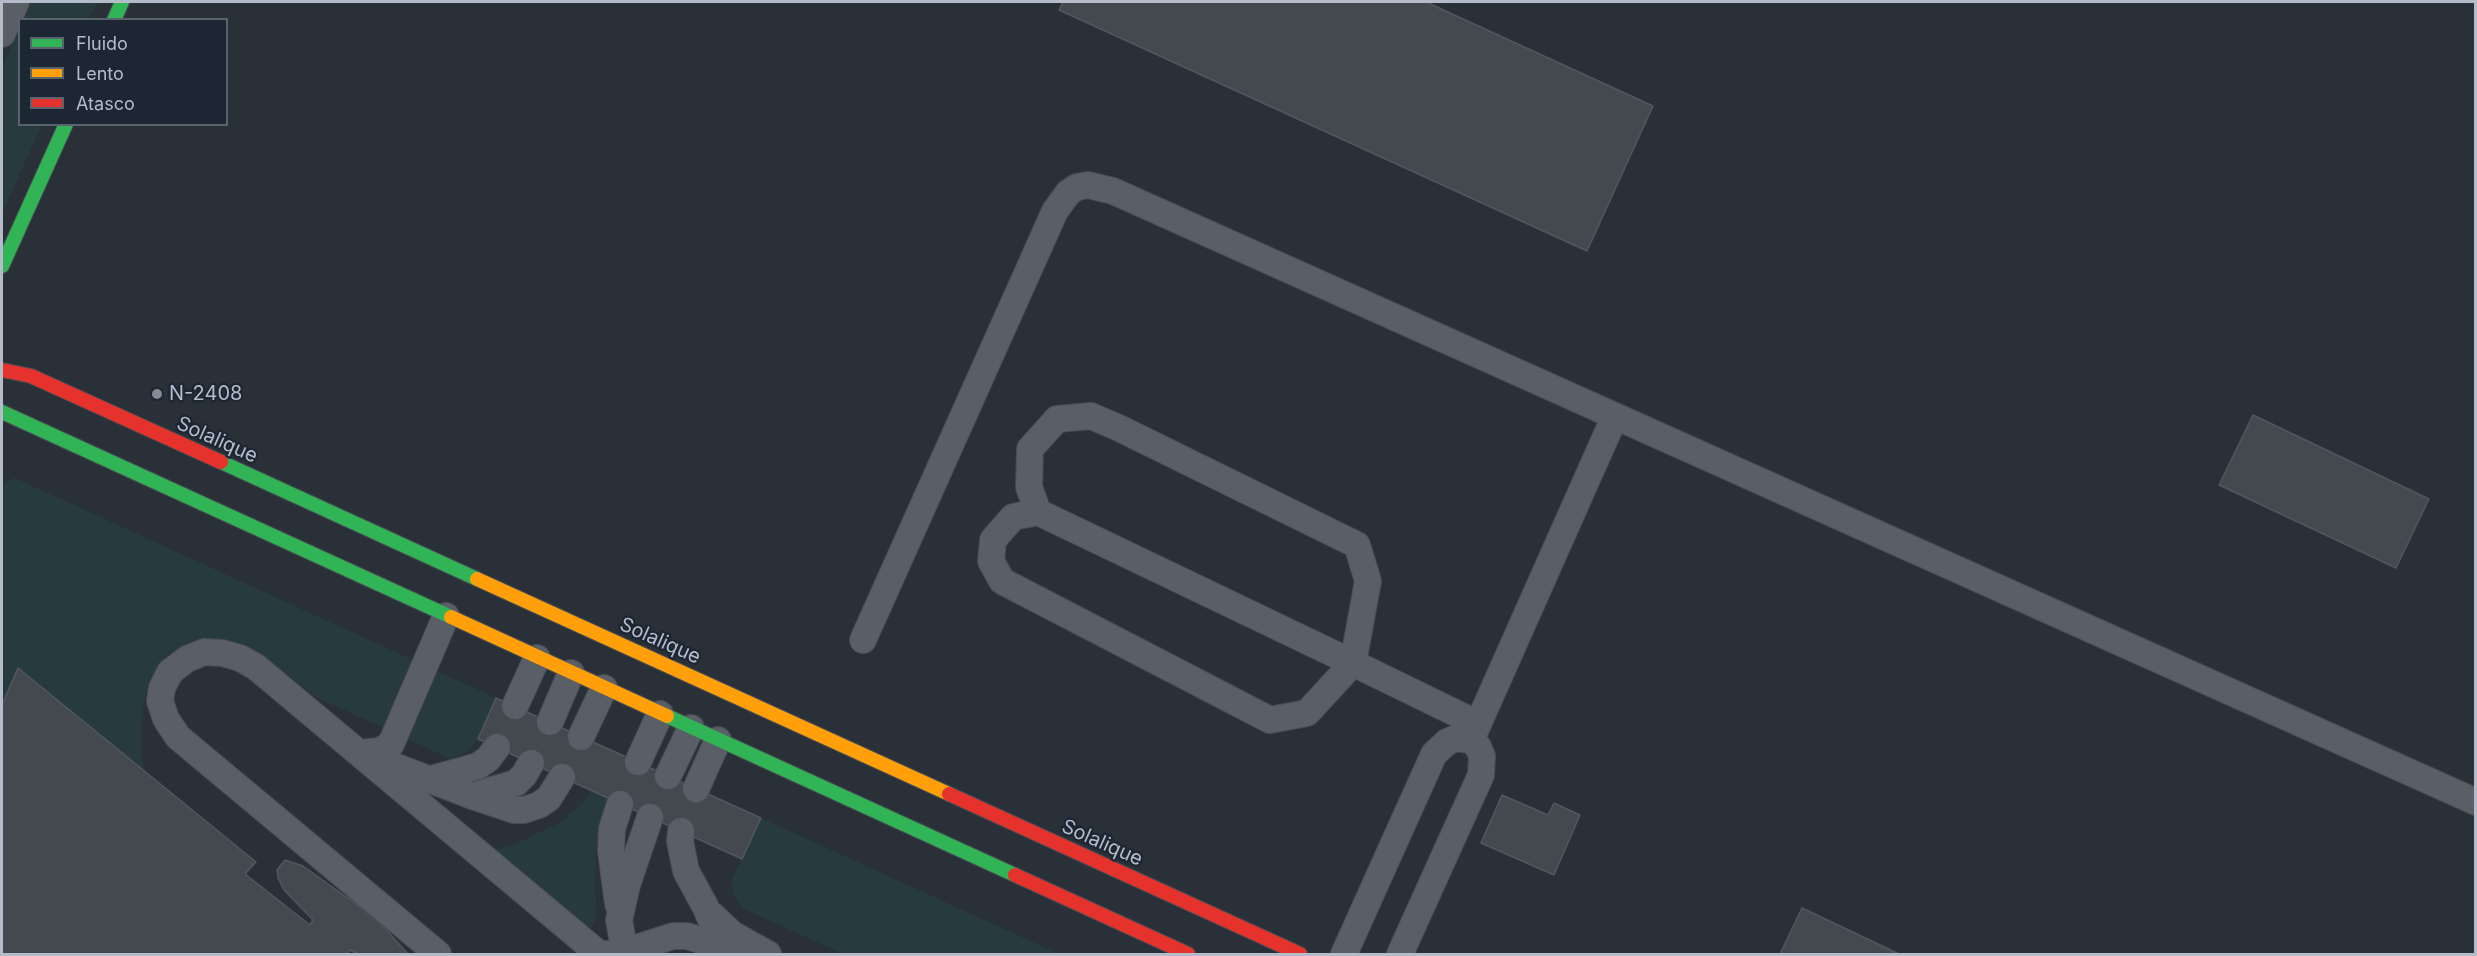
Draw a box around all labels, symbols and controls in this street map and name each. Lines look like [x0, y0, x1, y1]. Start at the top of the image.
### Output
legend [18, 18, 228, 126]
text: Fluido [76, 33, 128, 54]
text: Lento [76, 63, 124, 84]
text: Atasco [76, 93, 135, 114]
place label: N-2408 [169, 382, 242, 406]
marker: N-2408 [150, 387, 164, 401]
street label: Solalique [173, 411, 261, 469]
street label: Solalique [616, 612, 704, 670]
street label: Solalique [1058, 814, 1146, 872]

